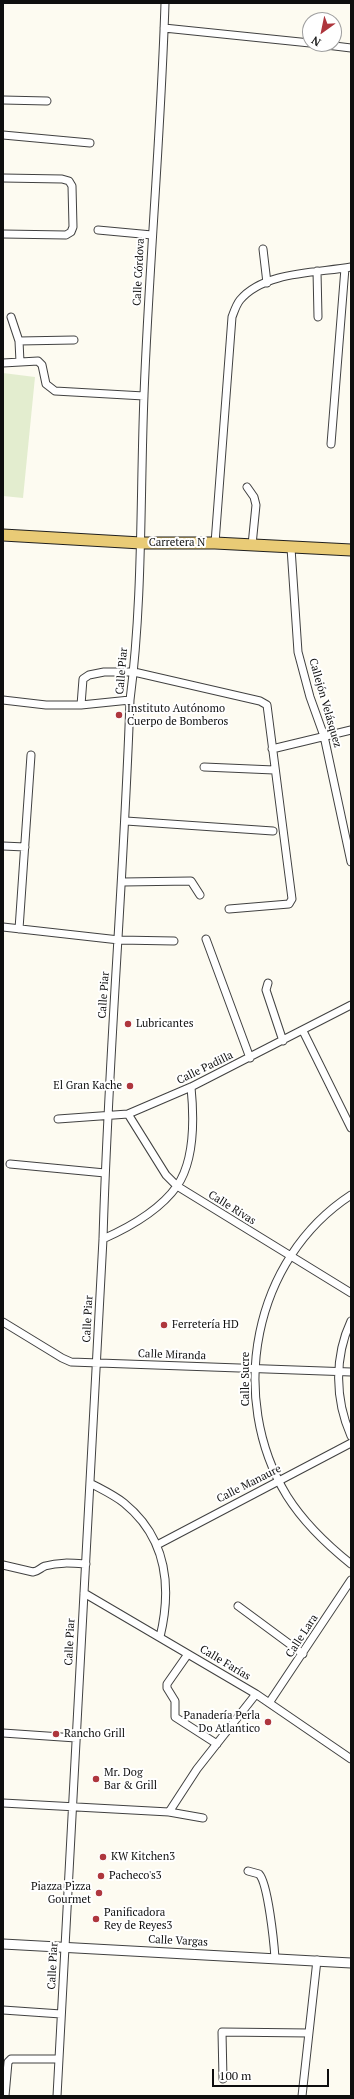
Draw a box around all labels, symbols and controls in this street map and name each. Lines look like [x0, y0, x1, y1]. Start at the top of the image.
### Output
north arrow [302, 12, 342, 52]
text: N [309, 33, 323, 49]
street label: Calle Córdova [131, 238, 147, 306]
street label: Carretera N [149, 536, 205, 550]
street label: Calle Piar [113, 647, 131, 695]
street label: Callejón Velásquez [306, 657, 344, 749]
place label: Instituto Autónomo Cuerpo de Bomberos [127, 702, 228, 728]
marker: Instituto Autónomo Cuerpo de Bomberos [114, 710, 124, 720]
street label: Calle Piar [96, 971, 112, 1019]
place label: Lubricantes [136, 1017, 193, 1031]
marker: Lubricantes [123, 1019, 133, 1029]
street label: Calle Padilla [175, 1049, 235, 1087]
place label: El Gran Kache [53, 1079, 122, 1093]
marker: El Gran Kache [125, 1081, 135, 1091]
street label: Calle Rivas [206, 1188, 258, 1228]
street label: Calle Piar [80, 1295, 96, 1343]
place label: Ferretería HD [172, 1318, 239, 1332]
marker: Ferretería HD [159, 1320, 169, 1330]
street label: Calle Miranda [138, 1347, 206, 1363]
street label: Calle Sucre [239, 1352, 253, 1406]
street label: Calle Manaure [214, 1462, 284, 1506]
street label: Calle Lara [283, 1612, 321, 1660]
street label: Calle Piar [62, 1618, 78, 1666]
street label: Calle Farías [197, 1643, 253, 1683]
place label: Panadería Perla Do Atlantico [184, 1709, 260, 1735]
marker: Panadería Perla Do Atlantico [263, 1717, 273, 1727]
place label: Rancho Grill [64, 1727, 125, 1741]
marker: Rancho Grill [51, 1729, 61, 1739]
place label: Mr. Dog Bar & Grill [104, 1766, 157, 1792]
marker: Mr. Dog Bar & Grill [91, 1774, 101, 1784]
place label: KW Kitchen3 [111, 1850, 175, 1864]
marker: KW Kitchen3 [98, 1852, 108, 1862]
place label: Pacheco's3 [109, 1869, 162, 1883]
marker: Pacheco's3 [96, 1871, 106, 1881]
place label: Piazza Pizza Gourmet [31, 1880, 91, 1906]
marker: Piazza Pizza Gourmet [94, 1888, 104, 1898]
place label: Panificadora Rey de Reyes3 [104, 1906, 172, 1932]
marker: Panificadora Rey de Reyes3 [91, 1914, 101, 1924]
street label: Calle Vargas [148, 1933, 208, 1949]
street label: Calle Piar [45, 1942, 61, 1990]
scale bar [214, 2061, 331, 2087]
text: 100 m [219, 2068, 251, 2083]

